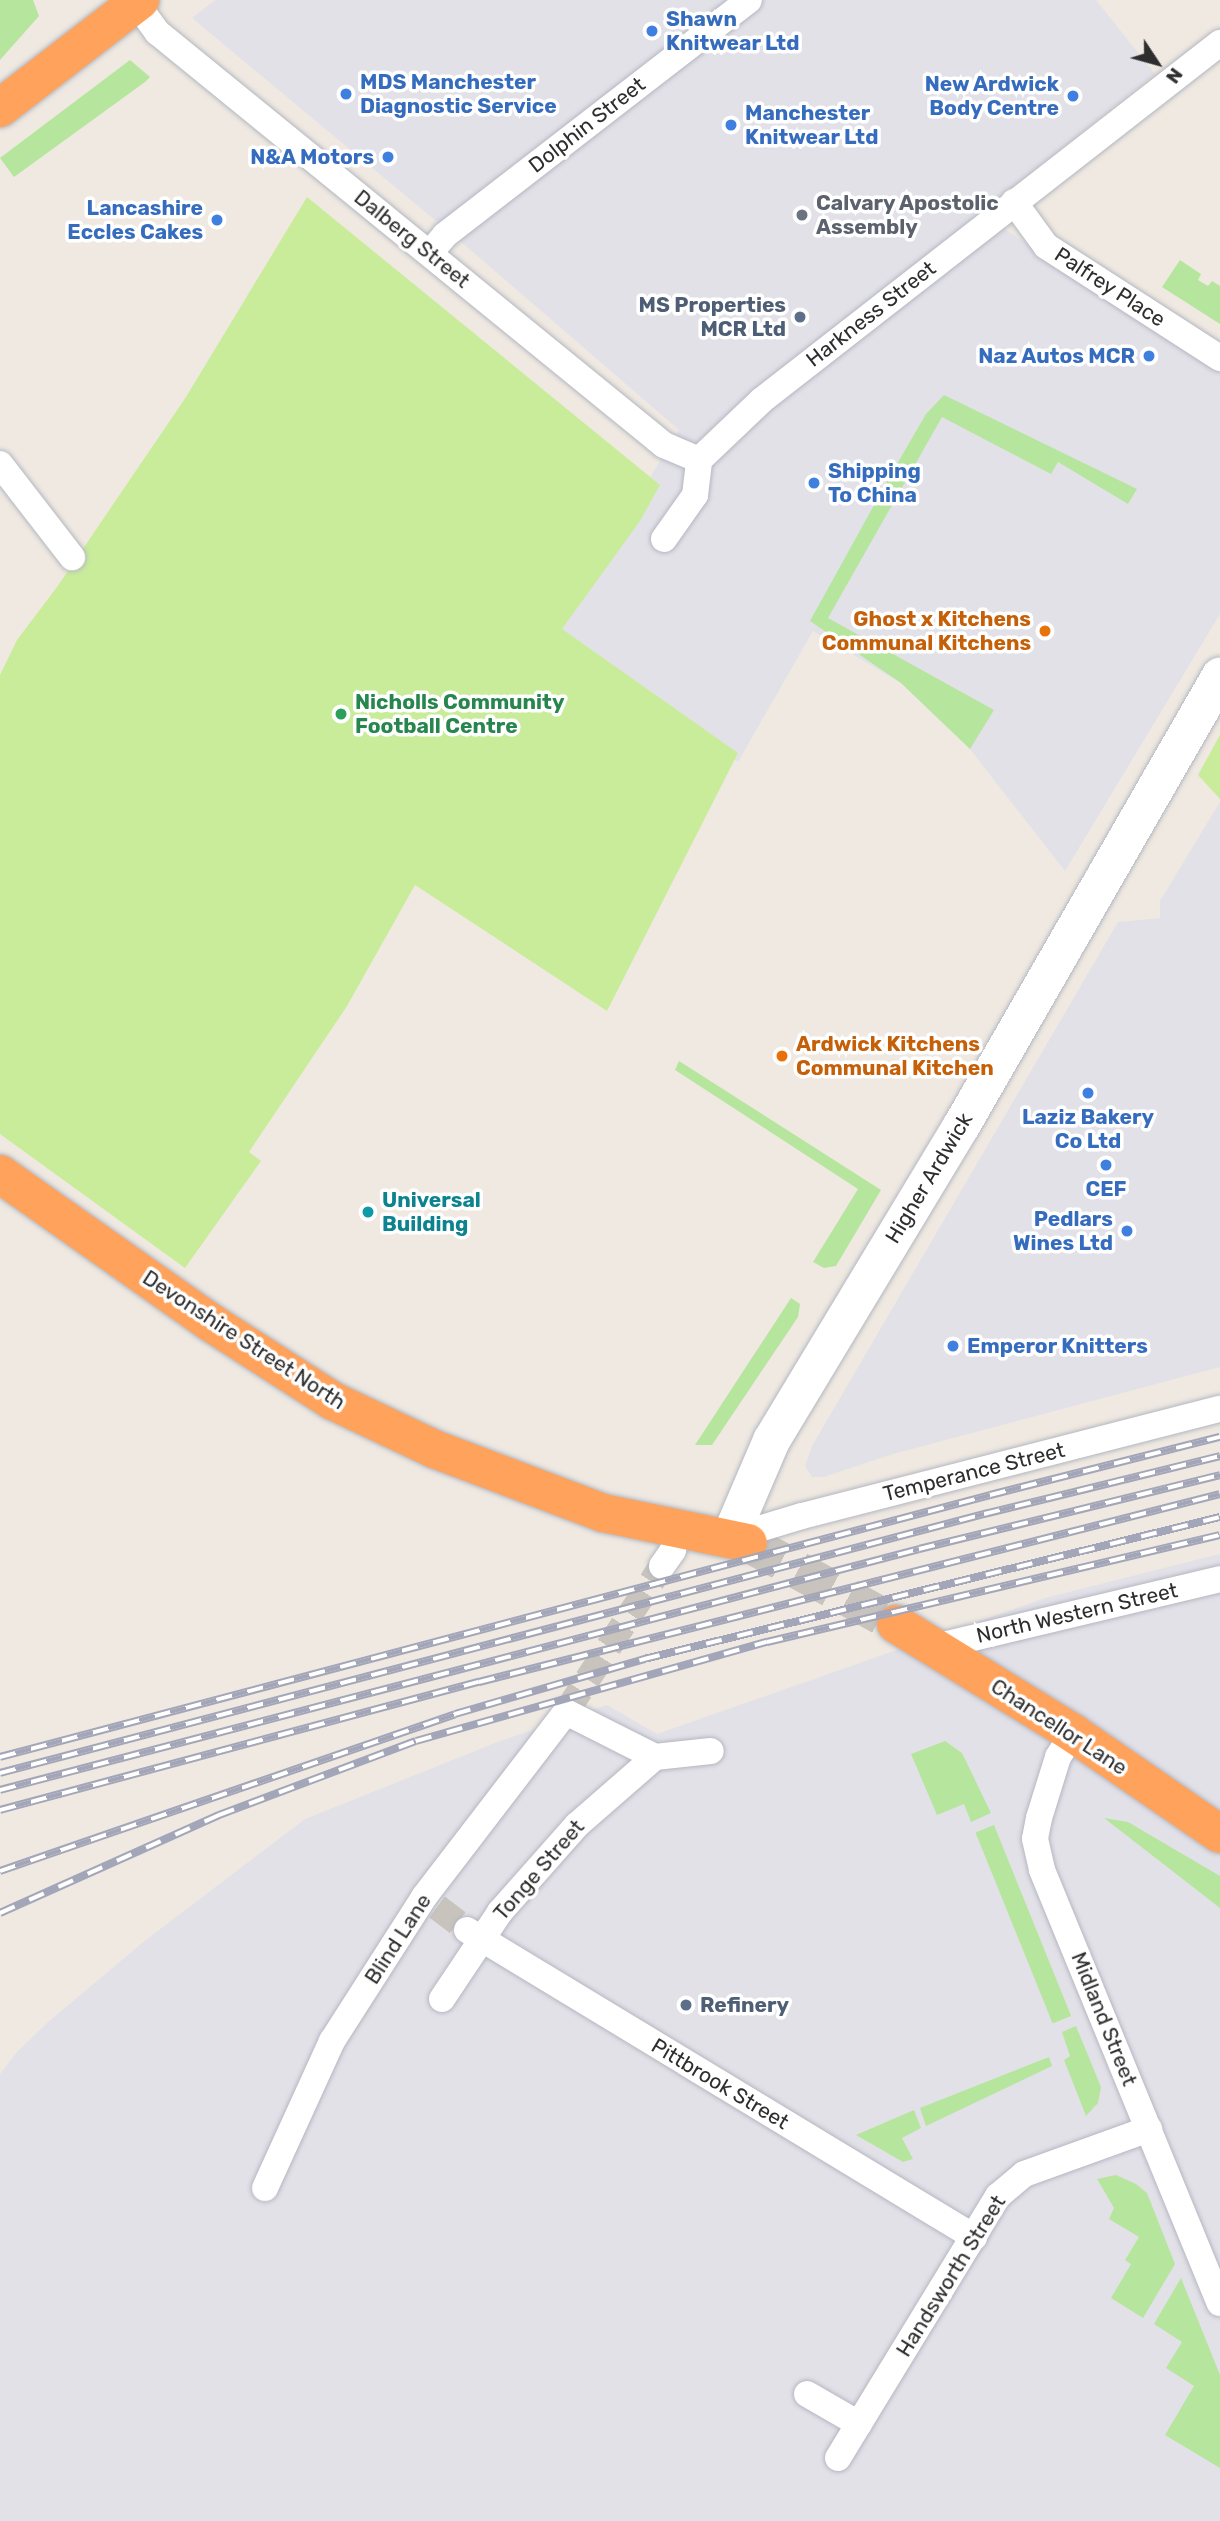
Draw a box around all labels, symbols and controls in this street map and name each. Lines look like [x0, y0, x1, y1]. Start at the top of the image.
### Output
place label: Shawn Knitwear Ltd [666, 6, 800, 56]
marker: Shawn Knitwear Ltd [644, 23, 660, 39]
north arrow [1122, 28, 1192, 98]
text: N [1161, 63, 1188, 88]
place label: MDS Manchester Diagnostic Service [360, 69, 557, 119]
place label: New Ardwick Body Centre [924, 71, 1059, 121]
street label: Dolphin Street [524, 72, 650, 178]
marker: MDS Manchester Diagnostic Service [338, 86, 354, 102]
marker: New Ardwick Body Centre [1065, 88, 1081, 104]
place label: Manchester Knitwear Ltd [745, 100, 879, 150]
marker: Manchester Knitwear Ltd [723, 117, 739, 133]
place label: N&A Motors [250, 144, 374, 170]
marker: N&A Motors [380, 149, 396, 165]
street label: Dalberg Street [349, 185, 475, 293]
place label: Calvary Apostolic Assembly [816, 190, 1000, 240]
place label: Lancashire Eccles Cakes [67, 195, 203, 245]
marker: Calvary Apostolic Assembly [794, 207, 810, 223]
marker: Lancashire Eccles Cakes [209, 212, 225, 228]
street label: Palfrey Place [1050, 242, 1170, 332]
street label: Harkness Street [801, 256, 941, 372]
place label: MS Properties MCR Ltd [639, 292, 786, 342]
marker: MS Properties MCR Ltd [792, 309, 808, 325]
place label: Naz Autos MCR [978, 343, 1135, 369]
marker: Naz Autos MCR [1141, 348, 1157, 364]
place label: Shipping To China [828, 458, 921, 508]
marker: Shipping To China [806, 475, 822, 491]
place label: Ghost x Kitchens Communal Kitchens [822, 606, 1031, 656]
marker: Ghost x Kitchens Communal Kitchens [1037, 623, 1053, 639]
place label: Nicholls Community Football Centre [355, 689, 564, 739]
marker: Nicholls Community Football Centre [333, 706, 349, 722]
place label: Ardwick Kitchens Communal Kitchen [796, 1031, 994, 1081]
marker: Ardwick Kitchens Communal Kitchen [774, 1048, 790, 1064]
marker: Laziz Bakery Co Ltd [1080, 1085, 1096, 1101]
place label: Laziz Bakery Co Ltd [1022, 1104, 1154, 1154]
street label: Higher Ardwick [880, 1108, 978, 1248]
marker: CEF [1098, 1157, 1114, 1173]
place label: CEF [1085, 1176, 1127, 1202]
place label: Universal Building [382, 1187, 481, 1237]
marker: Universal Building [360, 1204, 376, 1220]
place label: Pedlars Wines Ltd [1013, 1206, 1113, 1256]
marker: Pedlars Wines Ltd [1119, 1223, 1135, 1239]
street label: Devonshire Street North [138, 1265, 350, 1415]
place label: Emperor Knitters [967, 1333, 1148, 1359]
marker: Emperor Knitters [945, 1338, 961, 1354]
street label: Temperance Street [881, 1437, 1067, 1507]
street label: North Western Street [974, 1578, 1180, 1648]
street label: Chancellor Lane [986, 1673, 1132, 1781]
street label: Tonge Street [488, 1815, 590, 1925]
street label: Blind Lane [360, 1889, 436, 1989]
street label: Midland Street [1066, 1948, 1142, 2090]
place label: Refinery [700, 1992, 789, 2018]
marker: Refinery [678, 1997, 694, 2013]
street label: Pittbrook Street [647, 2033, 793, 2135]
street label: Handsworth Street [891, 2191, 1011, 2361]

